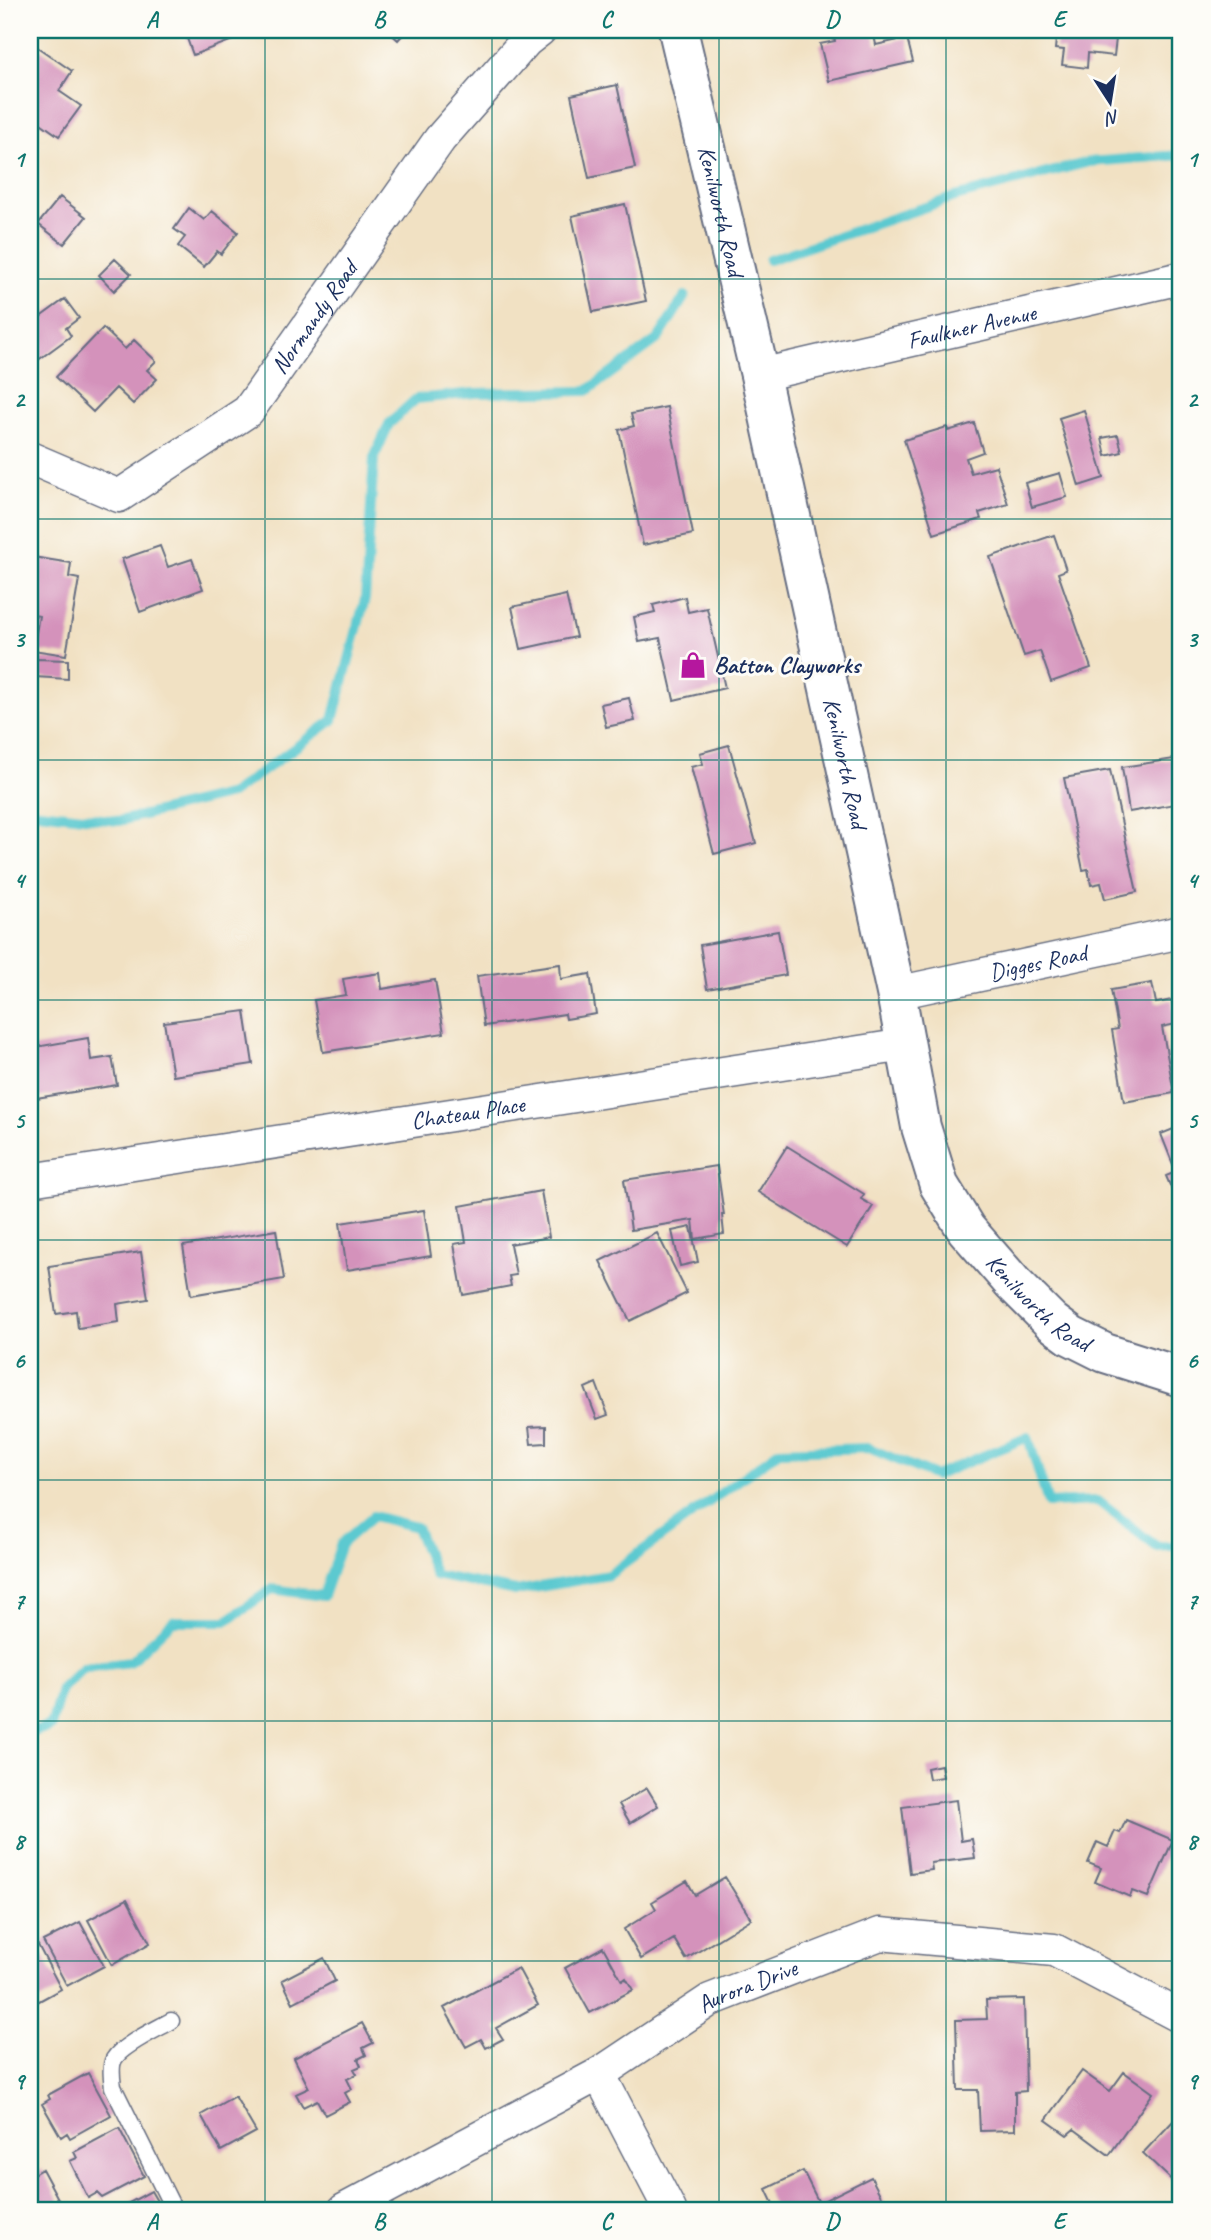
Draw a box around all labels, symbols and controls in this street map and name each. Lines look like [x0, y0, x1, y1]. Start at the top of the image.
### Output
text: A [146, 5, 160, 34]
text: B [373, 5, 387, 34]
text: C [601, 5, 615, 34]
text: D [825, 5, 841, 34]
text: E [1053, 5, 1069, 34]
north arrow [1074, 66, 1144, 136]
text: N [1102, 105, 1122, 131]
street label: Kenilworth Road [691, 143, 752, 282]
text: 1 [14, 145, 27, 174]
text: 1 [1187, 145, 1200, 174]
street label: Normandy Road [264, 252, 366, 379]
street label: Faulkner Avenue [904, 296, 1041, 356]
text: 2 [14, 385, 27, 414]
text: 2 [1187, 385, 1200, 414]
text: 3 [14, 625, 27, 654]
text: 3 [1187, 625, 1200, 654]
shop icon: Batton Clayworks [678, 650, 708, 680]
place label: Batton Clayworks [714, 650, 862, 680]
street label: Kenilworth Road [817, 695, 875, 835]
text: 4 [14, 866, 27, 895]
text: 4 [1187, 866, 1200, 895]
street label: Digges Road [986, 937, 1093, 988]
street label: Chateau Place [409, 1089, 529, 1136]
text: 5 [14, 1106, 26, 1135]
text: 5 [1187, 1106, 1199, 1135]
street label: Kenilworth Road [979, 1248, 1099, 1360]
text: 6 [14, 1346, 27, 1375]
text: 6 [1187, 1346, 1200, 1375]
text: 7 [14, 1587, 27, 1616]
text: 7 [1187, 1587, 1200, 1616]
text: 8 [14, 1827, 27, 1856]
text: 8 [1187, 1827, 1200, 1856]
street label: Aurora Drive [691, 1952, 803, 2020]
text: 9 [14, 2067, 27, 2096]
text: 9 [1187, 2067, 1200, 2096]
text: A [146, 2207, 160, 2236]
text: B [373, 2207, 387, 2236]
text: C [601, 2207, 615, 2236]
text: D [825, 2207, 841, 2236]
text: E [1053, 2207, 1069, 2236]

